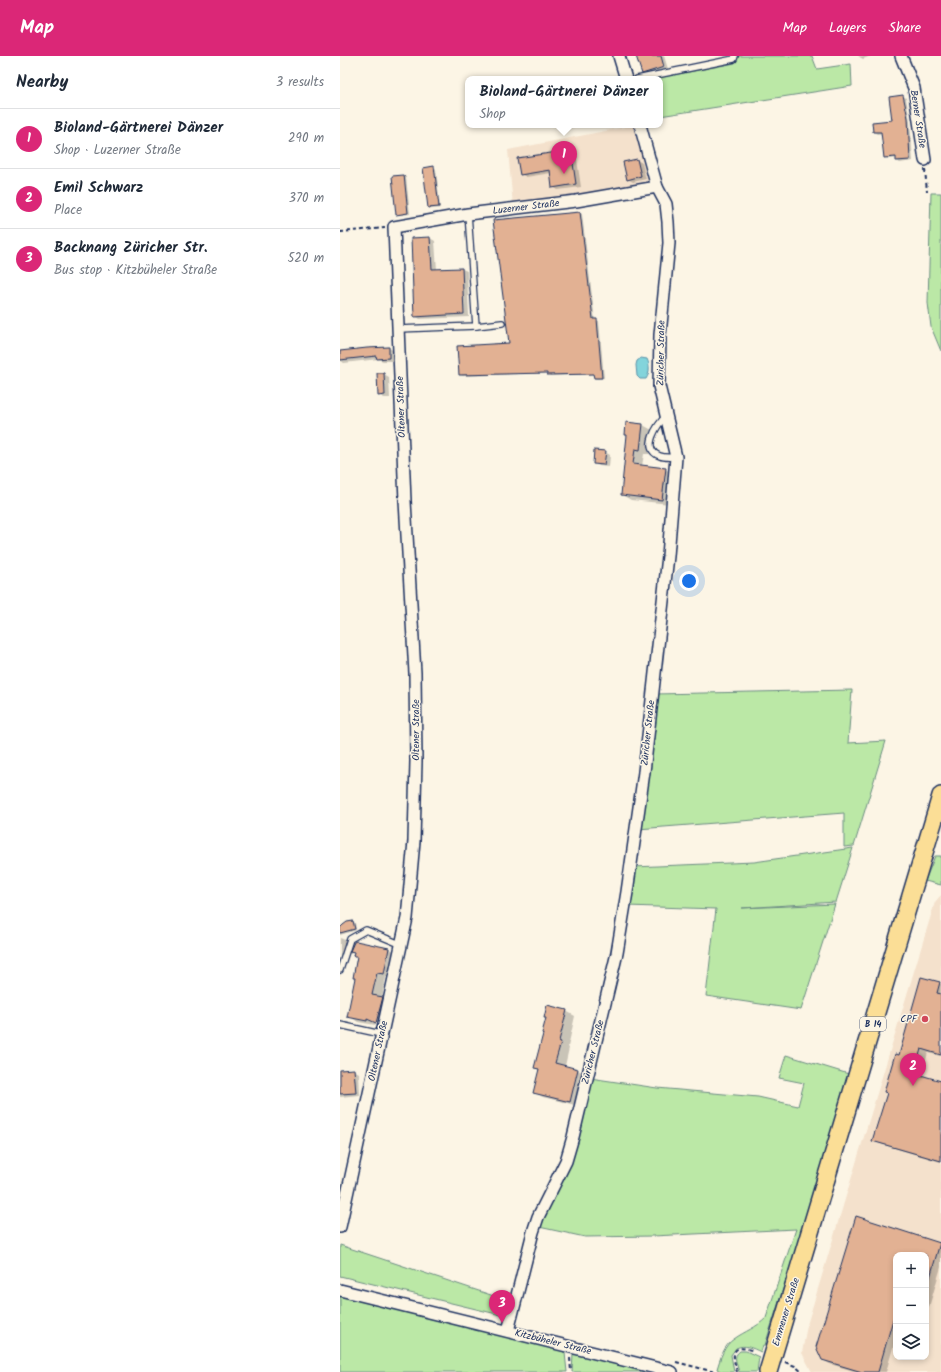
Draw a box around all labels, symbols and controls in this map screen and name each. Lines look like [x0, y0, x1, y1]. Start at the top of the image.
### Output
text: Map [20, 13, 54, 43]
text: Map [783, 17, 807, 39]
text: Layers [829, 17, 867, 39]
text: Share [889, 17, 921, 39]
text: Nearby [16, 69, 68, 96]
text: 3 results [276, 72, 324, 93]
popup [465, 76, 663, 128]
text: Bioland-Gärtnerei Dänzer [479, 80, 649, 104]
street label: Berner Straße [905, 89, 931, 150]
text: Shop [479, 104, 505, 125]
text: Bioland-Gärtnerei Dänzer [54, 116, 223, 140]
text: 1 [27, 128, 31, 149]
text: 290 m [288, 128, 324, 149]
text: Shop · Luzerner Straße [54, 140, 181, 161]
pin: 1 [551, 141, 577, 174]
text: Emil Schwarz [54, 176, 143, 200]
text: 2 [25, 188, 33, 209]
text: 370 m [289, 188, 324, 209]
street label: Luzerner Straße [492, 195, 561, 219]
text: Place [54, 200, 82, 221]
text: Backnang Züricher Str. [54, 236, 208, 260]
text: 3 [25, 248, 33, 269]
text: 520 m [287, 248, 324, 269]
text: Bus stop · Kitzbüheler Straße [54, 260, 217, 281]
street label: Züricher Straße [652, 319, 670, 386]
street label: Oltener Straße [392, 375, 410, 438]
your location [679, 571, 699, 591]
street label: Oltener Straße [408, 699, 424, 761]
street label: Züricher Straße [637, 699, 659, 767]
place label: CPF [900, 1011, 918, 1027]
marker: CPF [920, 1014, 930, 1024]
road number: B 14 [860, 1017, 886, 1031]
street label: Züricher Straße [577, 1018, 609, 1086]
street label: Oltener Straße [364, 1019, 392, 1083]
pin: 2 [900, 1053, 926, 1086]
map controls [893, 1252, 929, 1360]
button: + [893, 1252, 929, 1288]
street label: Emmener Straße [768, 1275, 804, 1348]
button: − [893, 1288, 929, 1324]
pin: 3 [489, 1290, 515, 1323]
button: layers [893, 1324, 929, 1360]
street label: Kitzbüheler Straße [513, 1325, 593, 1359]

